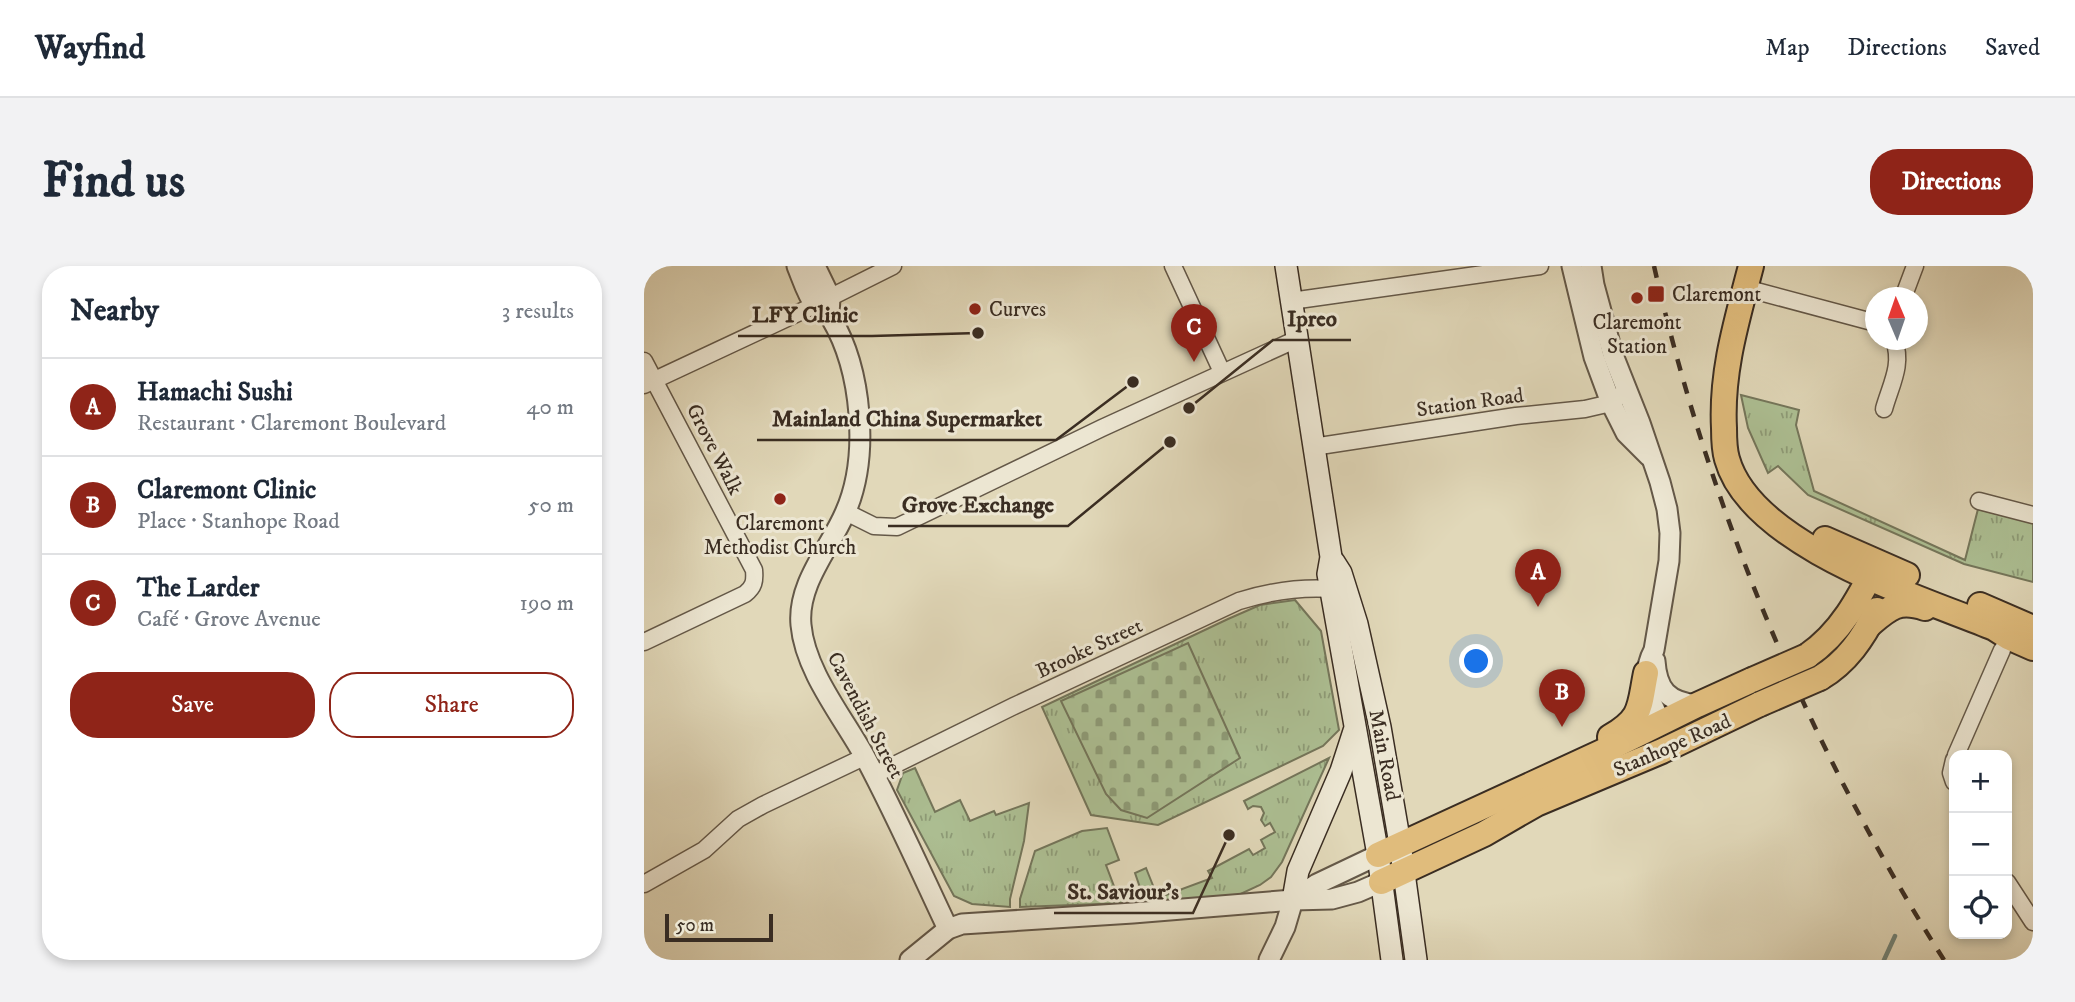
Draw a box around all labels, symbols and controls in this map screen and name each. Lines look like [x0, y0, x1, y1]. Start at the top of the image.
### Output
text: Wayfind [35, 28, 145, 69]
text: Map [1765, 33, 1810, 63]
text: Directions [1848, 33, 1947, 63]
text: Saved [1985, 33, 2040, 63]
button: Directions [1870, 149, 2033, 215]
text: Find us [42, 151, 185, 213]
place label: Claremont [1672, 282, 1761, 308]
marker: Claremont [1646, 284, 1666, 304]
north arrow [1865, 287, 1928, 350]
marker: Claremont Station [1629, 290, 1645, 306]
callout: LFY Clinic [738, 292, 872, 336]
text: Nearby [70, 293, 159, 330]
callout: Ipreo [1273, 296, 1351, 340]
text: 3 results [502, 297, 574, 326]
place label: Curves [989, 297, 1046, 323]
text: LFY Clinic [752, 301, 858, 330]
marker: Curves [967, 301, 983, 317]
pin: C [1171, 304, 1217, 362]
text: Ipreo [1287, 305, 1337, 334]
place label: Claremont Station [1592, 310, 1682, 360]
text: Hamachi Sushi [137, 376, 293, 409]
street label: Station Road [1415, 383, 1526, 423]
text: A [86, 393, 100, 422]
text: 40 m [526, 393, 574, 422]
callout: Mainland China Supermarket [757, 396, 1056, 440]
street label: Grove Walk [680, 400, 748, 500]
text: Mainland China Supermarket [772, 405, 1043, 434]
text: Restaurant · Claremont Boulevard [137, 409, 446, 438]
text: Claremont Clinic [137, 474, 316, 507]
callout: Grove Exchange [888, 482, 1068, 526]
text: B [86, 491, 100, 520]
text: 50 m [528, 491, 574, 520]
marker: Claremont Methodist Church [772, 491, 788, 507]
text: Grove Exchange [902, 491, 1055, 520]
text: Place · Stanhope Road [137, 507, 340, 536]
place label: Claremont Methodist Church [704, 511, 856, 561]
pin: A [1515, 549, 1561, 607]
text: The Larder [137, 572, 259, 605]
text: C [85, 589, 101, 618]
text: 190 m [520, 589, 574, 618]
text: Café · Grove Avenue [137, 605, 321, 634]
street label: Brooke Street [1032, 613, 1147, 685]
your location [1459, 644, 1493, 678]
street label: Cavendish Street [821, 648, 910, 783]
pin: B [1539, 669, 1585, 727]
button: Save [70, 672, 315, 738]
button: Share [329, 672, 574, 738]
street label: Main Road [1362, 707, 1406, 804]
street label: Stanhope Road [1610, 708, 1736, 783]
map controls [1949, 750, 2012, 939]
button: + [1949, 750, 2012, 813]
button: − [1949, 813, 2012, 876]
callout: St. Saviour's [1054, 869, 1193, 913]
button: locate [1949, 876, 2012, 939]
text: St. Saviour's [1067, 878, 1179, 907]
scale bar [665, 911, 774, 943]
text: 50 m [676, 914, 714, 937]

